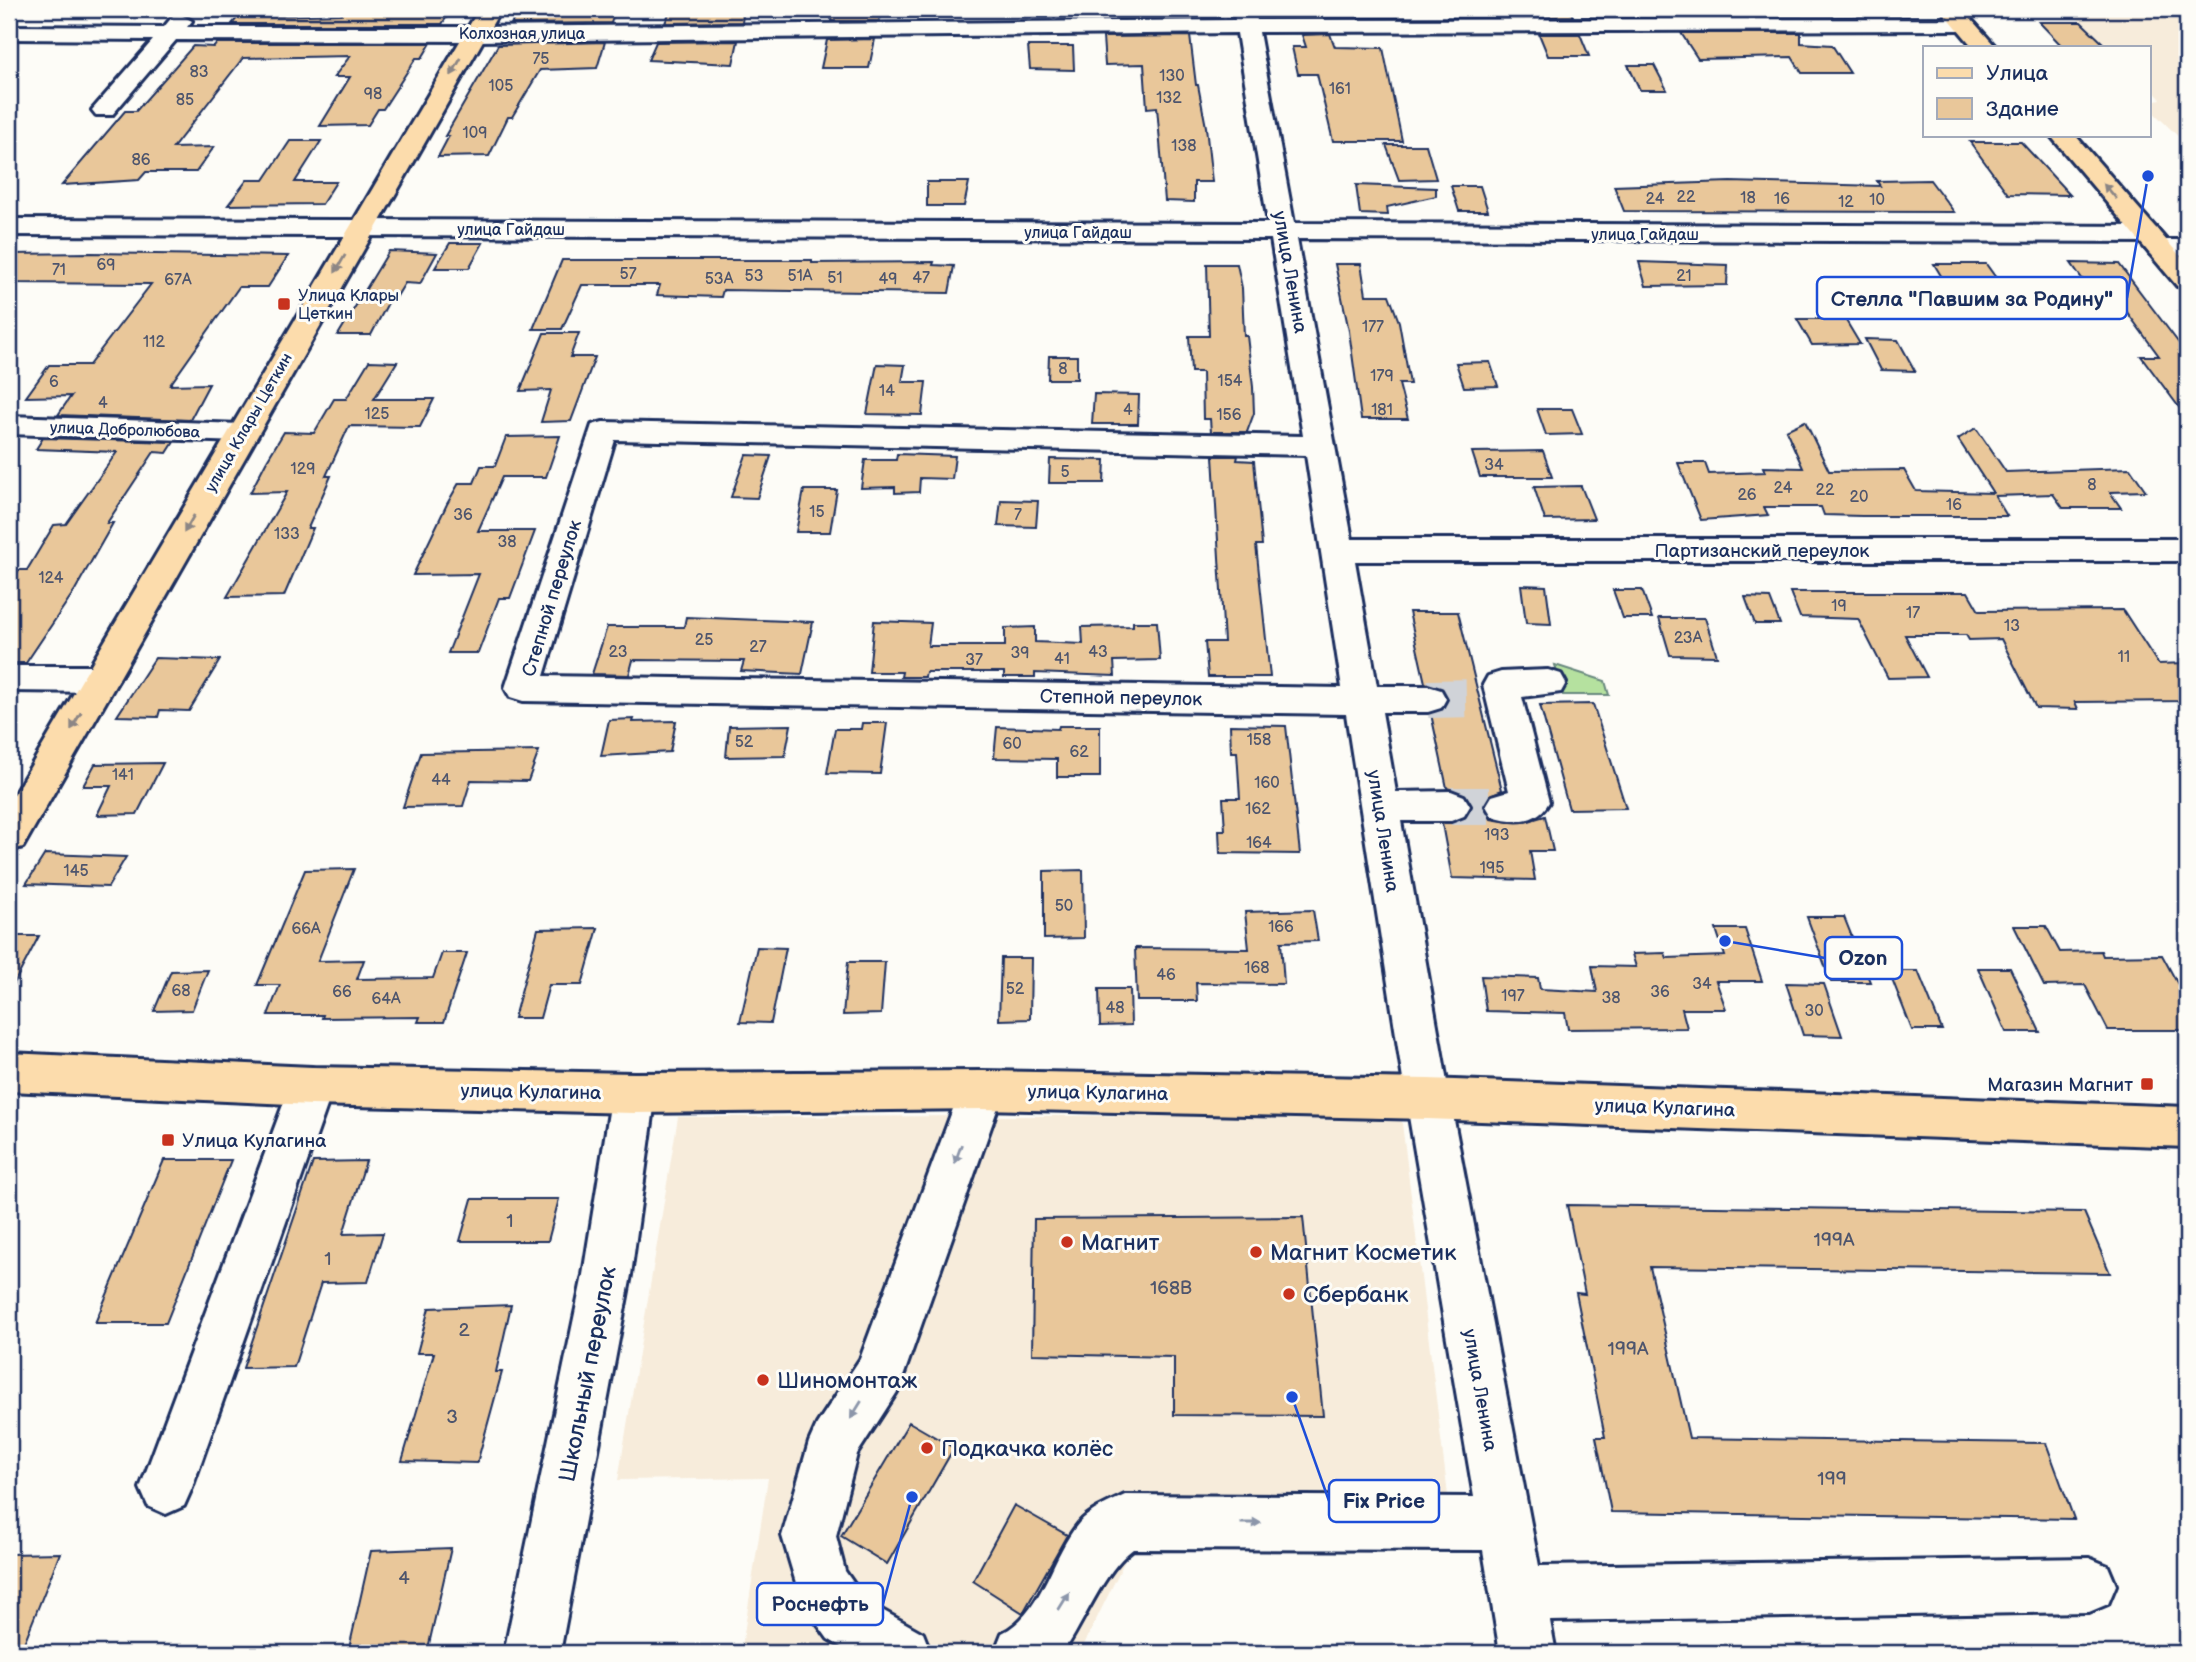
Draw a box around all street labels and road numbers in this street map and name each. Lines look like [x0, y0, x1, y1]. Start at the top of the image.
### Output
street label: Колхозная улица [459, 25, 586, 44]
street label: улица Ленина [1267, 209, 1312, 335]
street label: улица Гайдаш [457, 221, 565, 240]
street label: улица Гайдаш [1024, 224, 1132, 243]
street label: улица Гайдаш [1591, 226, 1699, 245]
street label: улица Клары Цеткин [202, 350, 297, 496]
street label: улица Добролюбова [50, 418, 201, 443]
street label: Степной переулок [518, 517, 587, 679]
street label: Партизанский переулок [1655, 540, 1869, 563]
street label: Степной переулок [1040, 686, 1202, 711]
street label: улица Ленина [1361, 768, 1404, 894]
street label: улица Кулагина [460, 1080, 602, 1105]
street label: улица Кулагина [1027, 1081, 1169, 1106]
street label: улица Кулагина [1594, 1095, 1736, 1122]
street label: Школьный переулок [553, 1263, 623, 1484]
street label: улица Ленина [1457, 1327, 1502, 1453]

